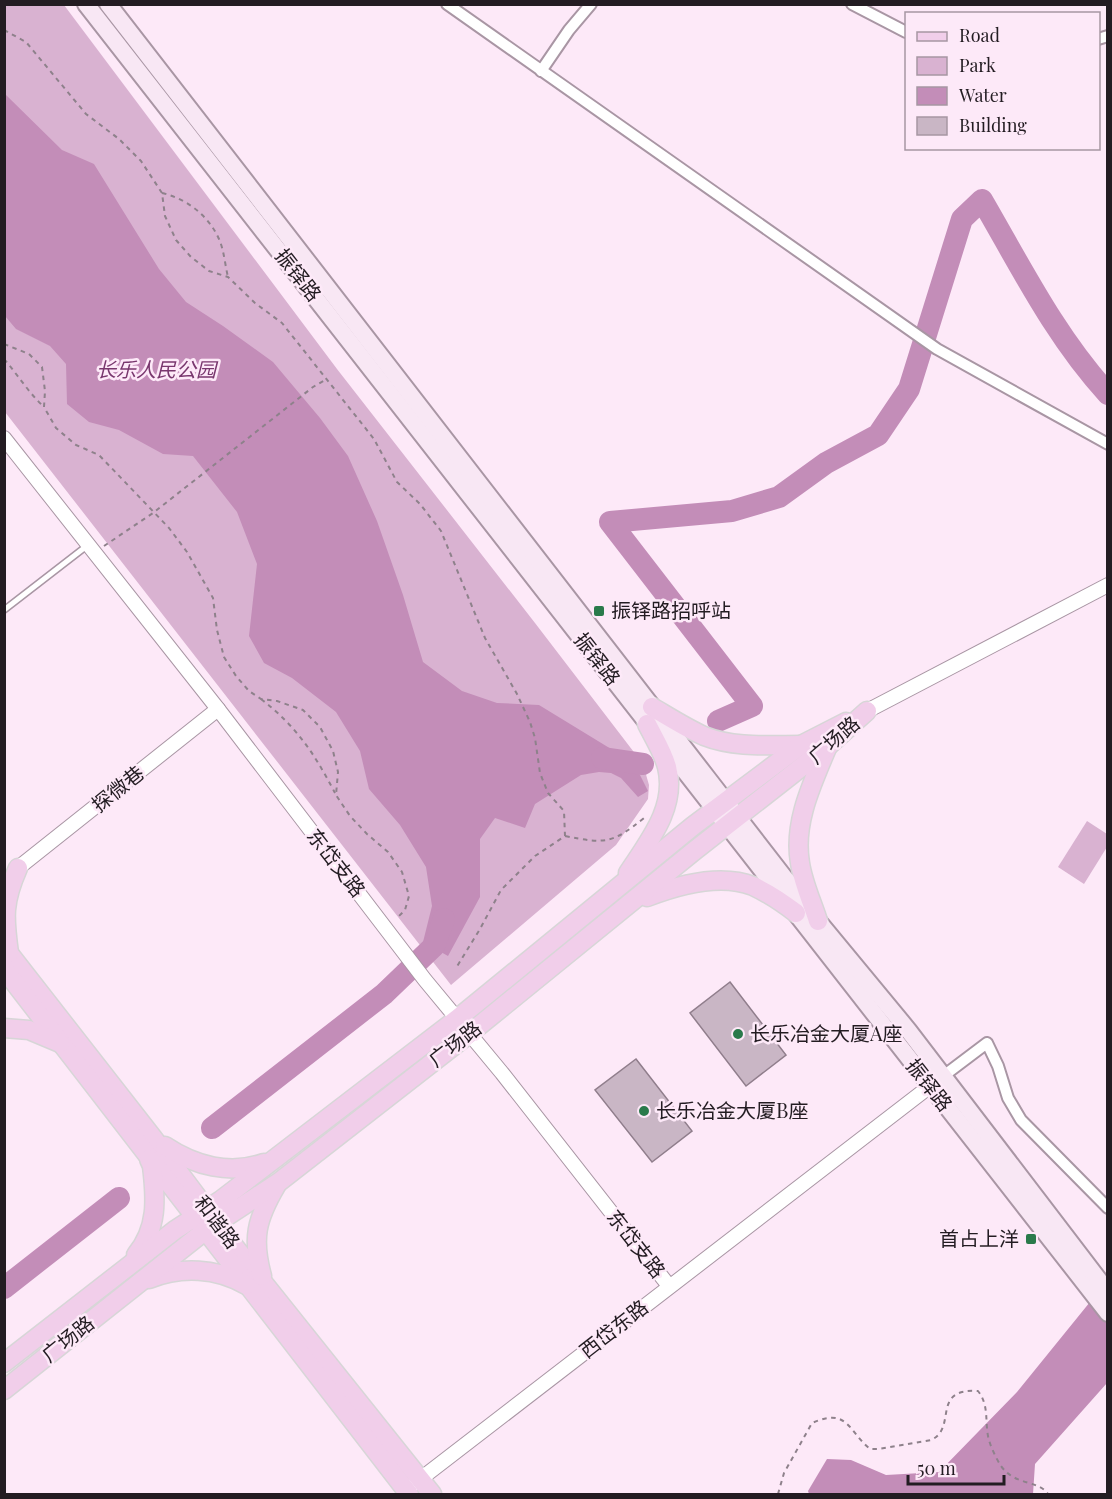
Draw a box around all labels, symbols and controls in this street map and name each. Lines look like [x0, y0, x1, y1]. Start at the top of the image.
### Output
legend [905, 12, 1100, 150]
text: Road [959, 23, 1000, 47]
text: Park [959, 53, 996, 77]
text: Water [958, 83, 1007, 107]
text: Building [959, 113, 1027, 137]
street label: 振铎路 [270, 242, 328, 306]
park label: 长乐人民公园 [96, 355, 219, 382]
place label: 振铎路招呼站 [611, 596, 731, 623]
marker: 振铎路招呼站 [592, 604, 606, 618]
street label: 振铎路 [569, 626, 627, 690]
street label: 广场路 [802, 709, 865, 769]
street label: 探微巷 [85, 758, 149, 817]
street label: 东岱支路 [302, 822, 372, 902]
street label: 广场路 [422, 1014, 486, 1072]
place label: 长乐冶金大厦A座 [750, 1019, 903, 1046]
marker: 长乐冶金大厦A座 [731, 1027, 745, 1041]
street label: 振铎路 [901, 1052, 959, 1116]
place label: 长乐冶金大厦B座 [656, 1096, 808, 1123]
marker: 长乐冶金大厦B座 [637, 1104, 651, 1118]
street label: 和谐路 [189, 1189, 247, 1253]
street label: 东岱支路 [602, 1203, 672, 1283]
place label: 首占上洋 [939, 1224, 1019, 1251]
marker: 首占上洋 [1024, 1232, 1038, 1246]
street label: 西岱东路 [573, 1293, 653, 1363]
street label: 广场路 [35, 1308, 99, 1367]
scale bar [908, 1448, 1004, 1486]
text: 50 m [917, 1456, 956, 1480]

